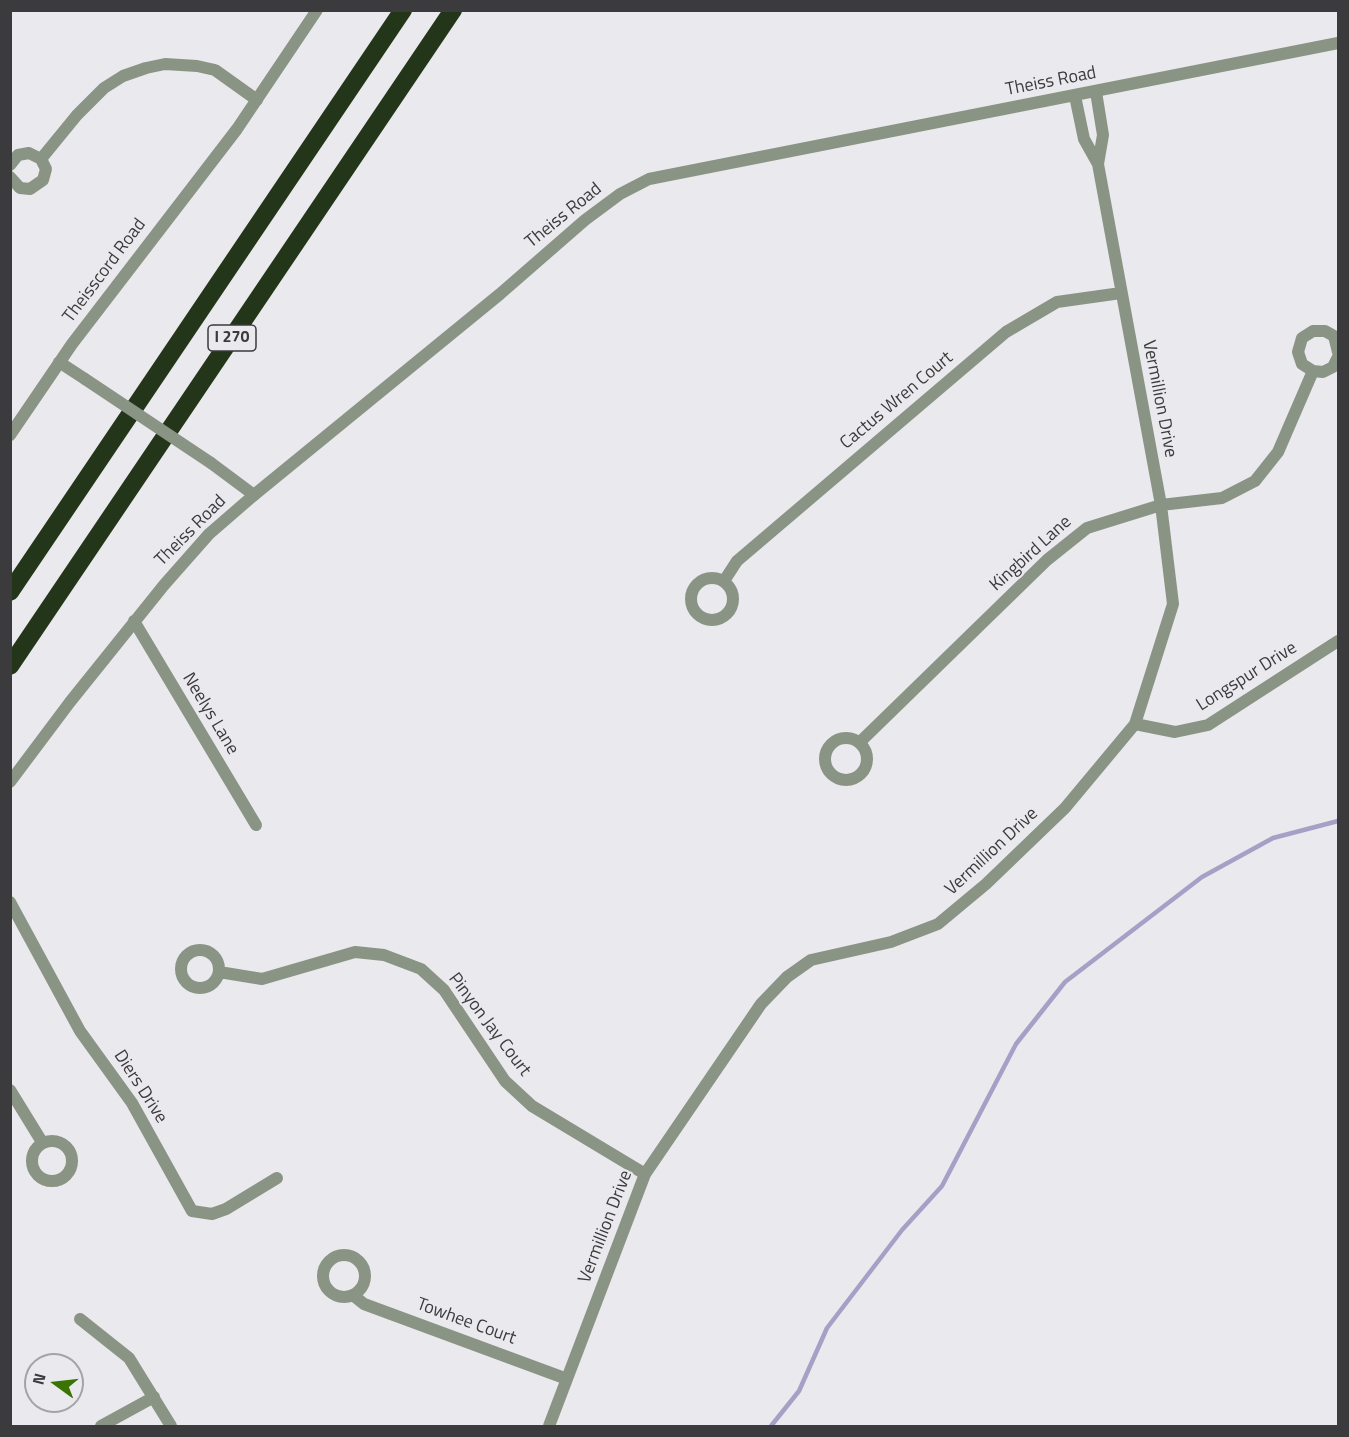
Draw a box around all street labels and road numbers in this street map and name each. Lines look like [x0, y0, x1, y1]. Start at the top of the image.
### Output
street label: Theiss Road [1004, 63, 1098, 101]
street label: Theiss Road [522, 179, 606, 253]
street label: Theisscord Road [59, 215, 151, 327]
road number: I 270 [208, 325, 256, 351]
street label: Vermillion Drive [1137, 339, 1181, 459]
street label: Cactus Wren Court [836, 348, 958, 454]
street label: Theiss Road [151, 491, 231, 571]
street label: Kingbird Lane [986, 512, 1076, 596]
street label: Longspur Drive [1193, 638, 1301, 716]
street label: Neelys Lane [177, 669, 243, 759]
street label: Vermillion Drive [941, 804, 1043, 900]
street label: Pinyon Jay Court [443, 969, 535, 1081]
street label: Diers Drive [108, 1046, 172, 1128]
street label: Vermillion Drive [575, 1168, 637, 1286]
street label: Towhee Court [413, 1294, 519, 1350]

